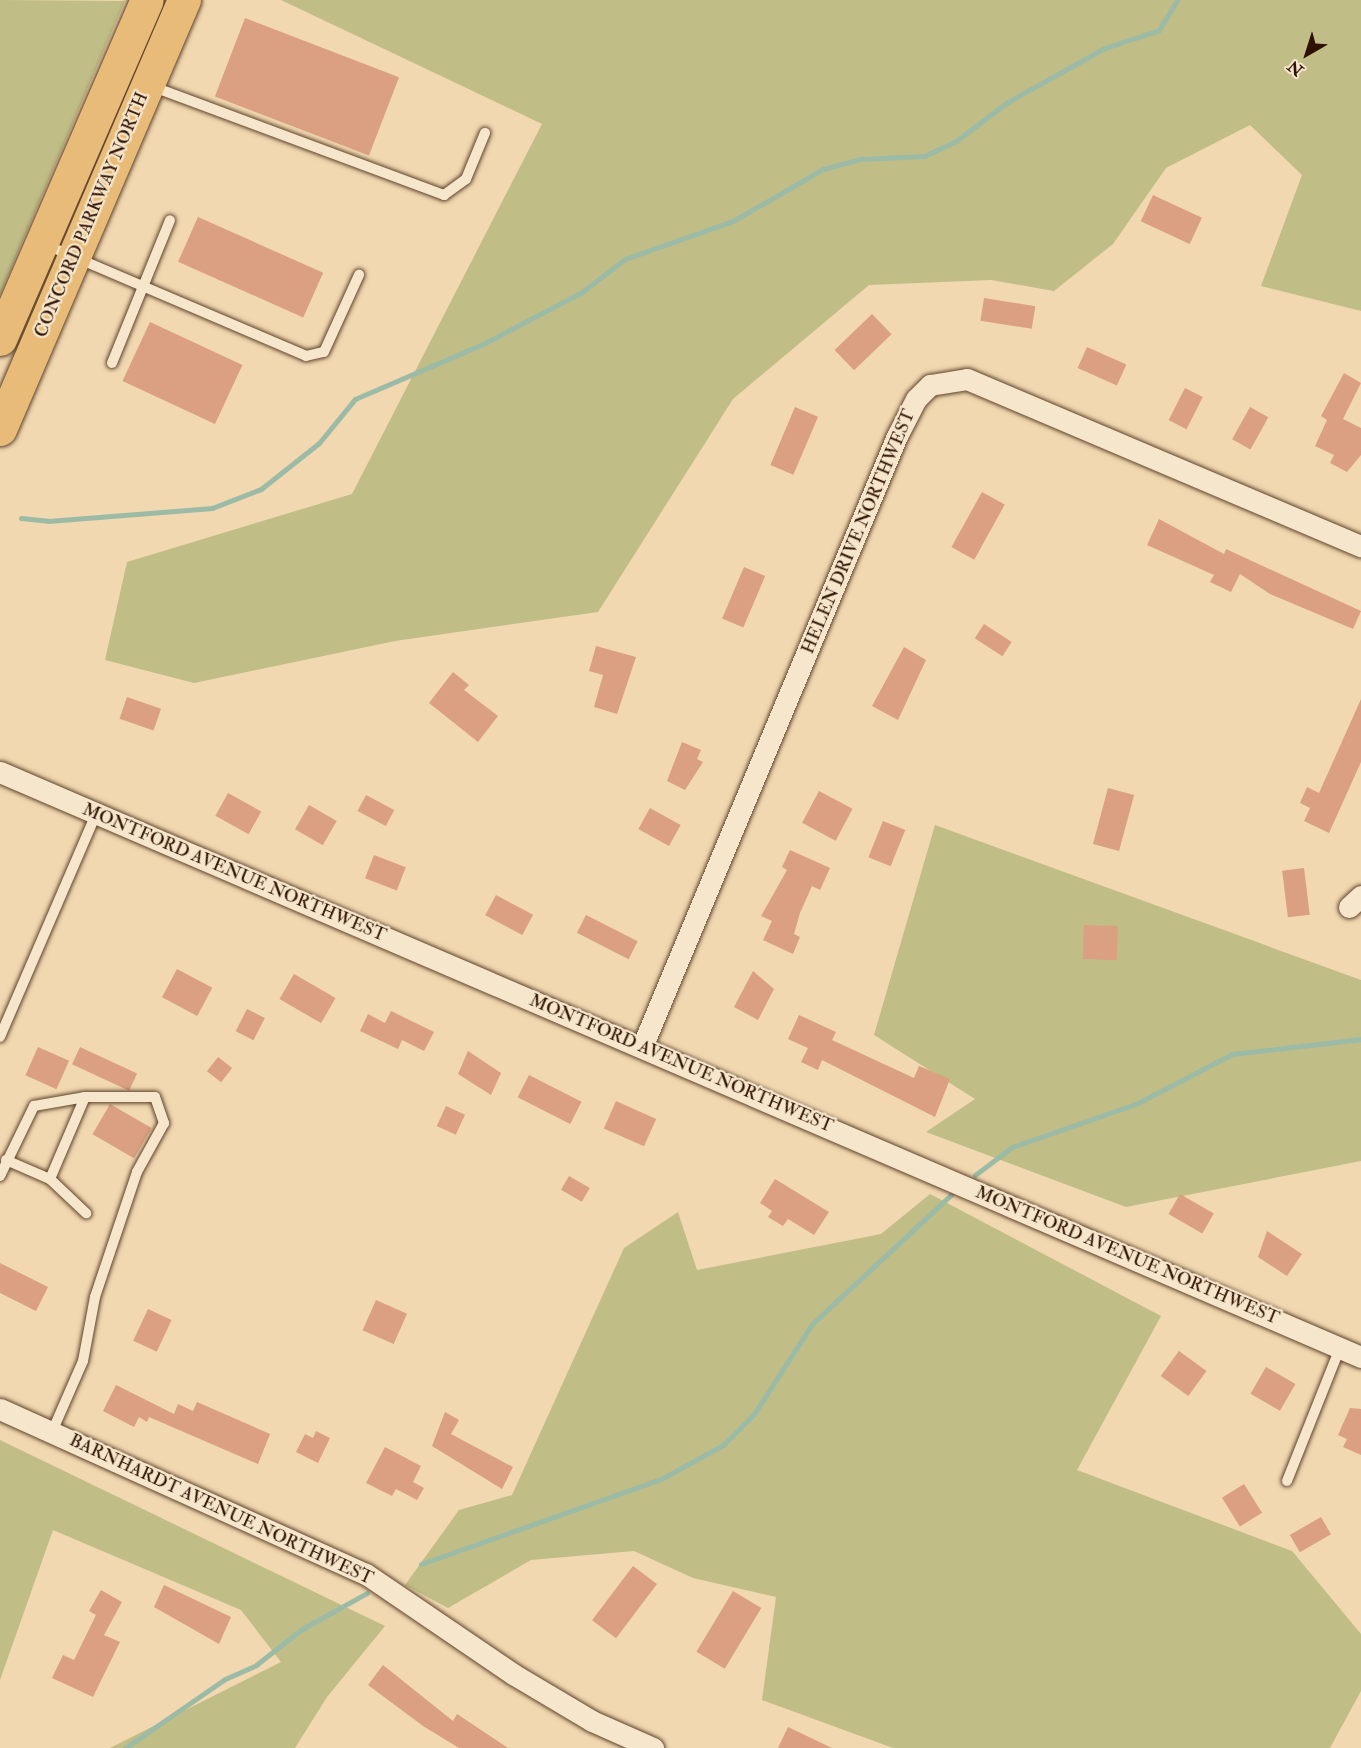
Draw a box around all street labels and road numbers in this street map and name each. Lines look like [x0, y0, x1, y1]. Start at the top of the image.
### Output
street label: CONCORD PARKWAY NORTH [30, 89, 154, 341]
street label: HELEN DRIVE NORTHWEST [798, 407, 920, 657]
street label: MONTFORD AVENUE NORTHWEST [79, 799, 389, 947]
street label: MONTFORD AVENUE NORTHWEST [526, 990, 836, 1138]
street label: MONTFORD AVENUE NORTHWEST [972, 1182, 1282, 1330]
street label: BARNHARDT AVENUE NORTHWEST [66, 1430, 376, 1590]

